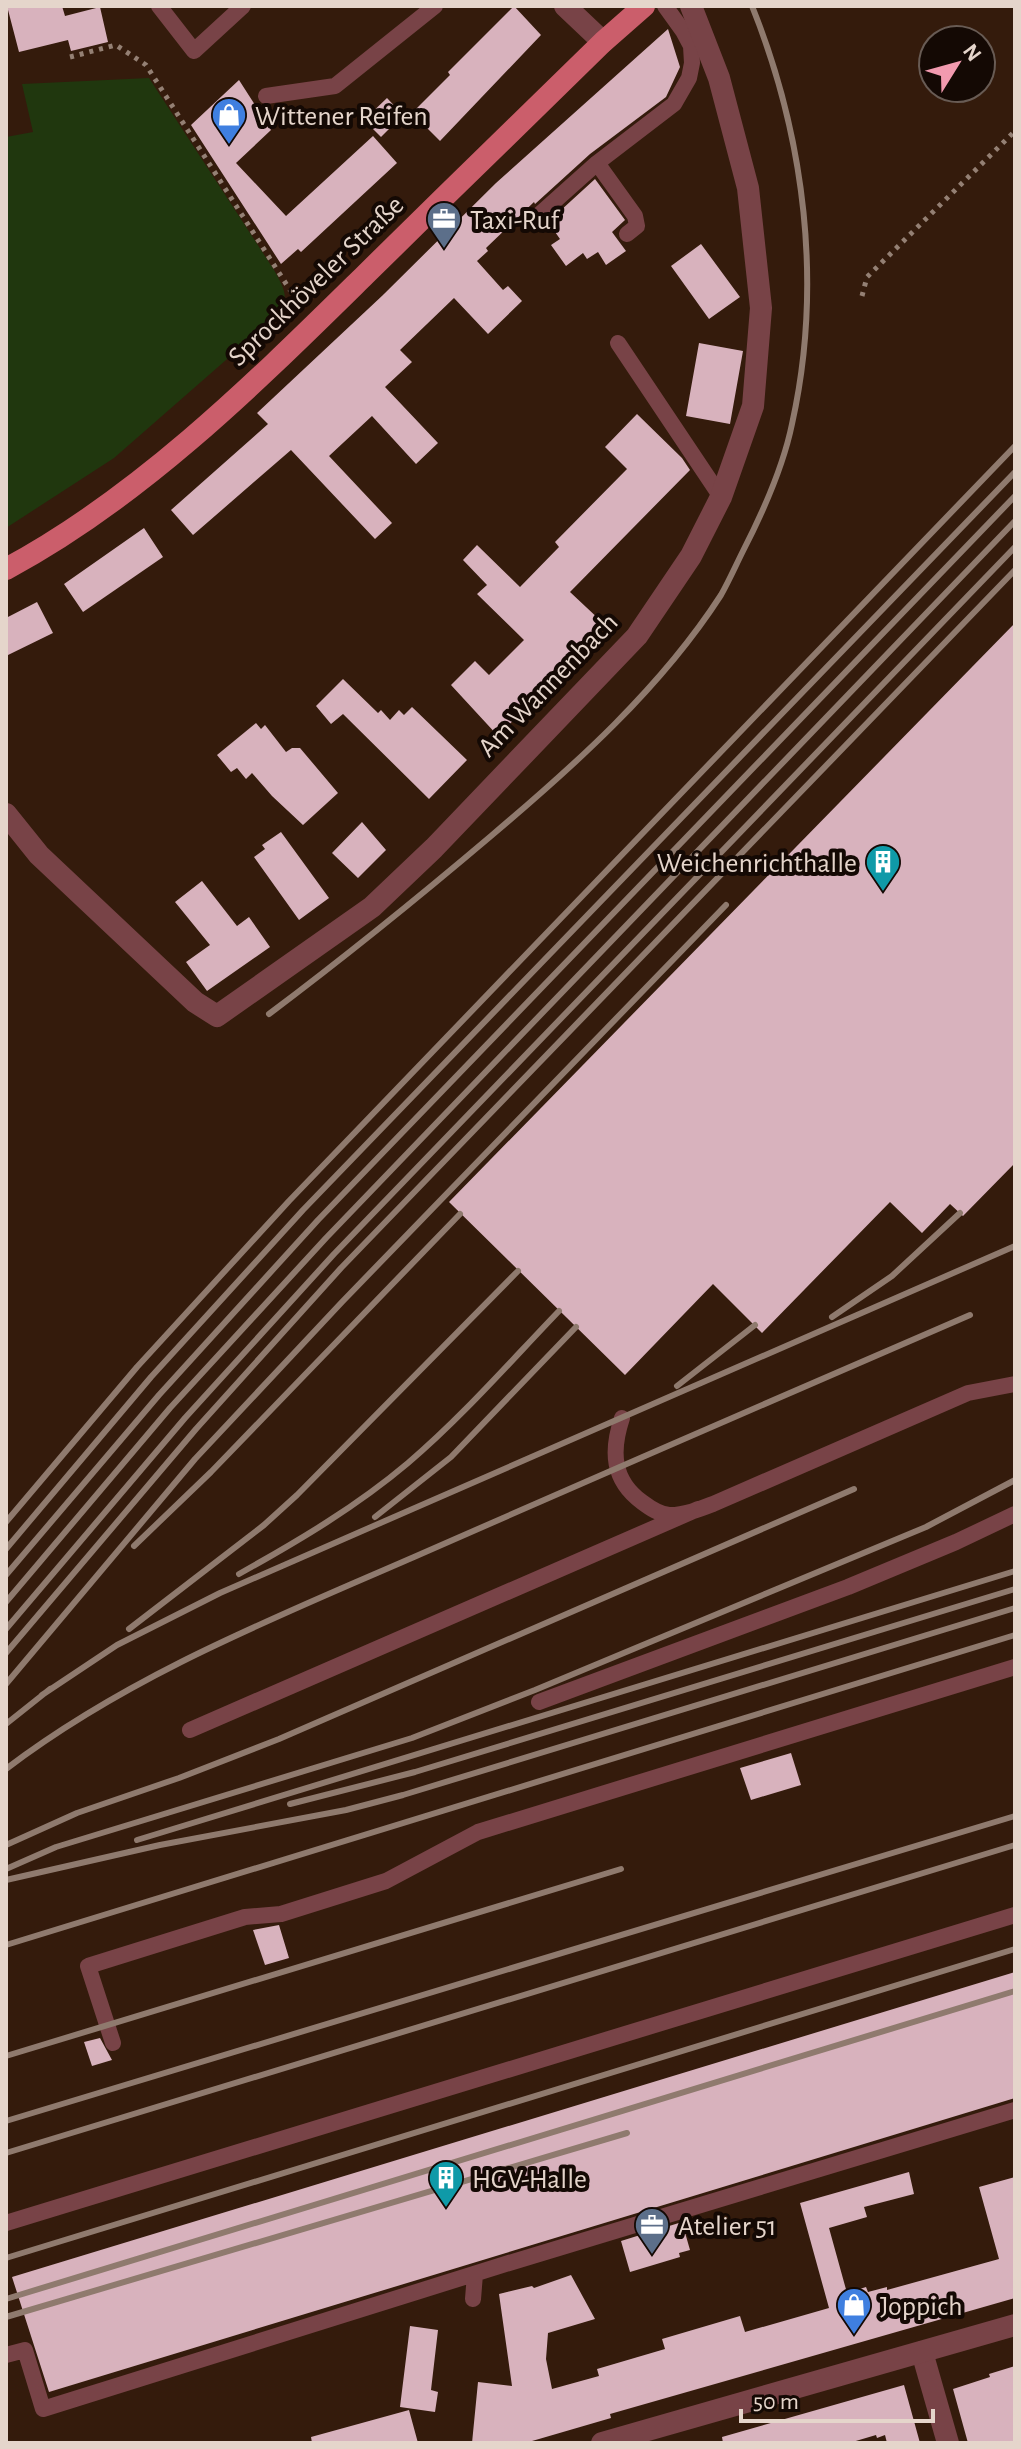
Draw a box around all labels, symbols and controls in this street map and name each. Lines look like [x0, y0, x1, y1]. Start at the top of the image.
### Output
north arrow [917, 24, 997, 104]
text: N [959, 40, 986, 65]
shop icon: Wittener Reifen [210, 96, 248, 146]
place label: Wittener Reifen [255, 103, 428, 131]
street label: Sprockhöveler Straße [223, 191, 409, 372]
office icon: Taxi-Ruf [425, 200, 463, 250]
place label: Taxi-Ruf [470, 207, 561, 235]
street label: Am Wannenbach [473, 608, 624, 763]
building icon: Weichenrichthalle [864, 843, 902, 893]
place label: Weichenrichthalle [657, 850, 857, 878]
building icon: HGV-Halle [427, 2159, 465, 2209]
place label: HGV-Halle [472, 2166, 587, 2194]
office icon: Atelier 51 [633, 2206, 671, 2256]
place label: Atelier 51 [678, 2213, 777, 2241]
shop icon: Joppich [835, 2286, 873, 2336]
place label: Joppich [880, 2293, 963, 2321]
scale bar [741, 2373, 933, 2423]
text: 50 m [753, 2390, 799, 2414]

